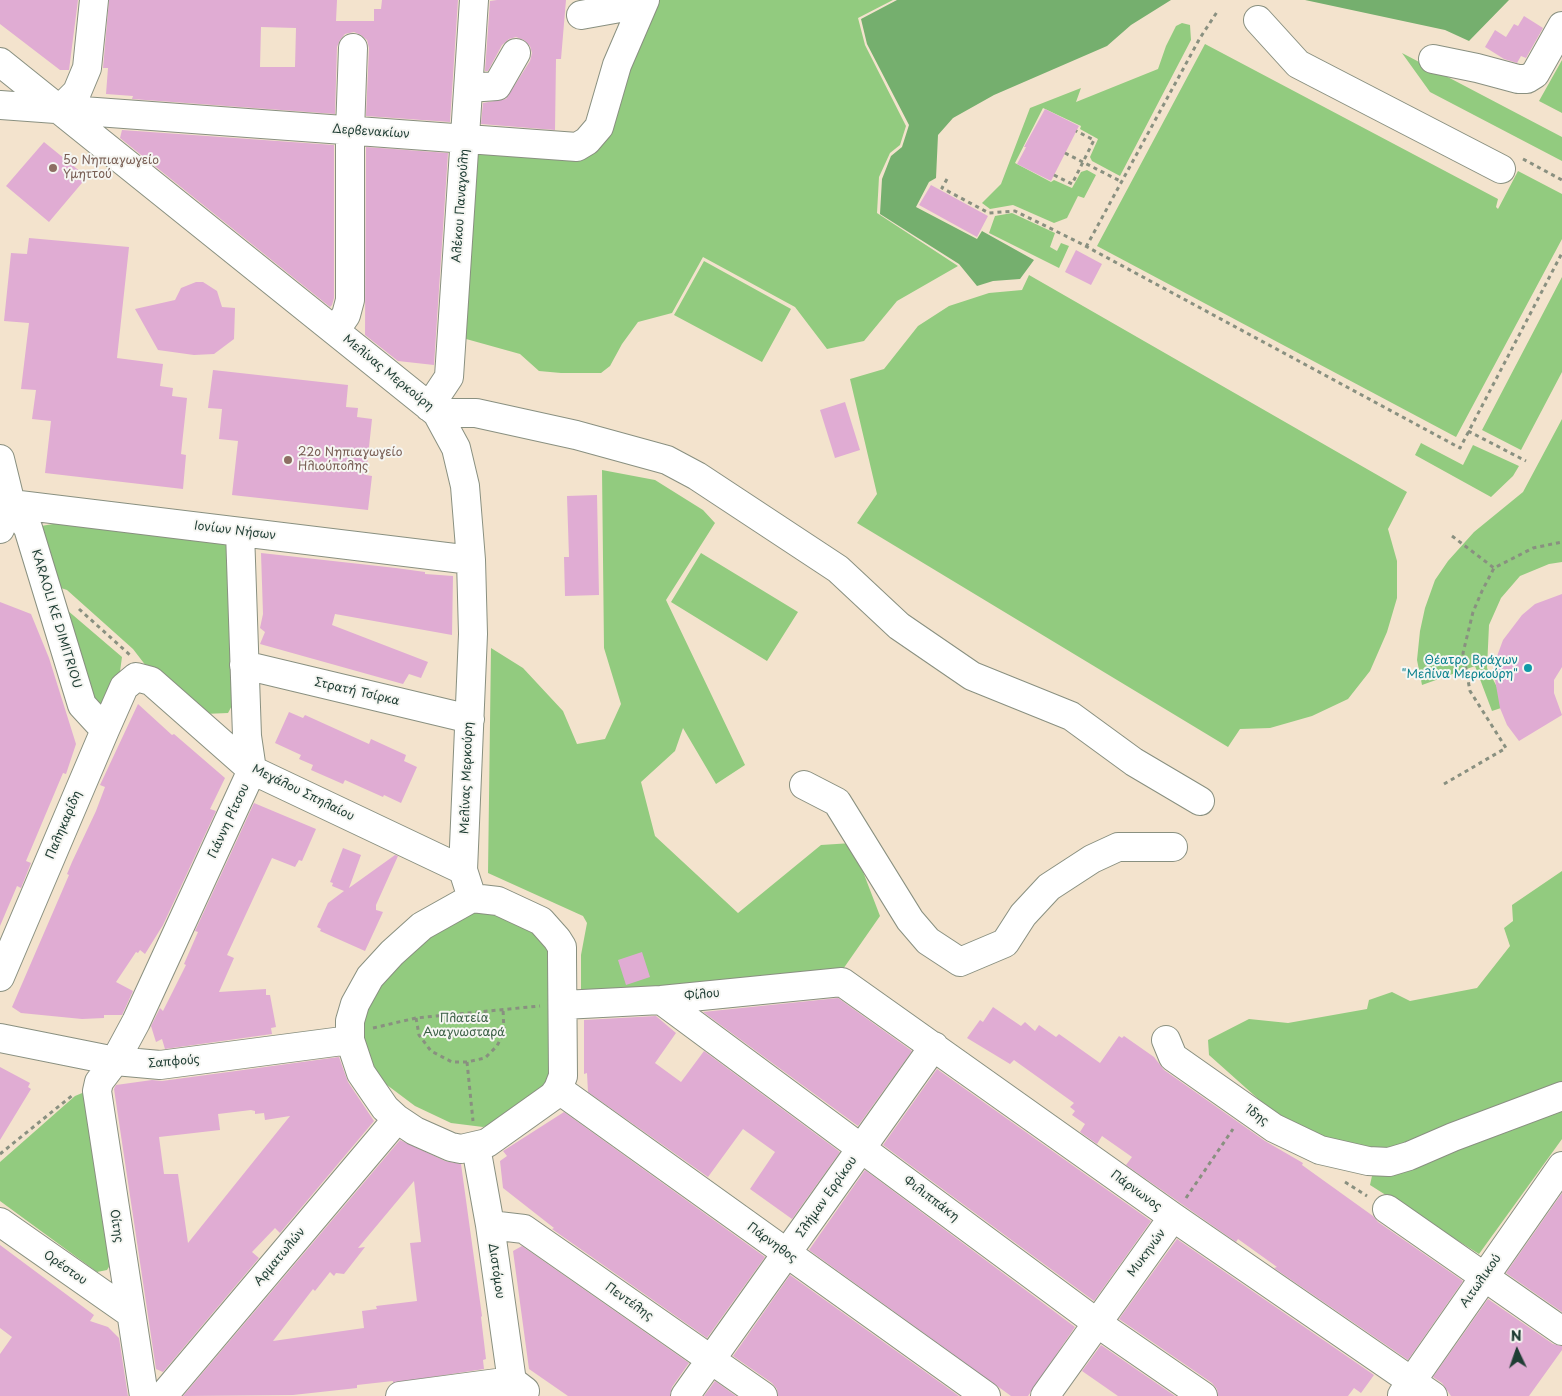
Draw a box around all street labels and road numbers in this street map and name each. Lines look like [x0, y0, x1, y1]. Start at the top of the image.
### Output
street label: Δερβενακίων [332, 122, 410, 142]
street label: Αλέκου Παναγούλη [450, 149, 472, 263]
street label: Μελίνας Μερκούρη [340, 332, 436, 414]
street label: Ιονίων Νήσων [193, 519, 277, 543]
street label: KARAOLI KE DIMITRIOU [28, 548, 84, 690]
street label: Στρατή Τσίρκα [313, 675, 401, 709]
street label: Μελίνας Μερκούρη [458, 722, 476, 834]
street label: Μεγάλου Σπηλαίου [250, 762, 356, 824]
street label: Γιάννη Ρίτσου [205, 781, 253, 861]
street label: Παληκαρίδη [43, 789, 85, 861]
street label: Φίλου [684, 986, 720, 1004]
street label: Σαπφούς [148, 1053, 200, 1071]
street label: Ίδης [1243, 1103, 1271, 1129]
street label: Σλήμαν Ερρίκου [794, 1154, 860, 1240]
street label: Πάρνωνος [1108, 1168, 1164, 1214]
street label: Φιλιππάκη [900, 1173, 962, 1225]
street label: Οίτης [106, 1208, 126, 1244]
street label: Πάρνηθος [744, 1220, 800, 1266]
street label: Αρματωλών [251, 1225, 309, 1289]
street label: Μυκηνών [1125, 1226, 1169, 1280]
street label: Διστόμου [485, 1242, 507, 1300]
street label: Ορέστου [40, 1248, 90, 1288]
street label: Αιτωλικού [1457, 1252, 1505, 1310]
street label: Πεντέλης [602, 1280, 656, 1324]

